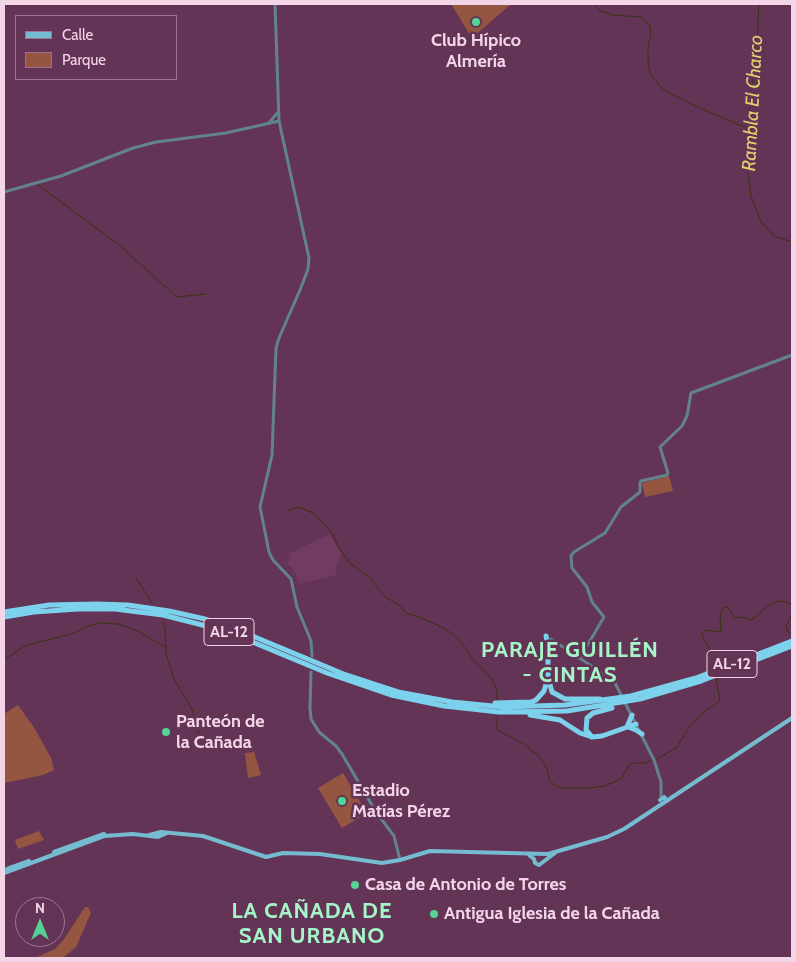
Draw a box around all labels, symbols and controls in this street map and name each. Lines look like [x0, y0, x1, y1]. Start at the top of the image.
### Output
legend [15, 15, 178, 80]
marker: Club Hípico Almería [470, 16, 482, 28]
text: Calle [62, 26, 93, 44]
place label: Club Hípico Almería [431, 30, 521, 72]
water label: Rambla El Charco [738, 34, 768, 172]
text: Parque [62, 51, 106, 69]
road number: AL-12 [204, 618, 254, 646]
district label: PARAJE GUILLÉN - CINTAS [479, 638, 661, 689]
road number: AL-12 [707, 651, 757, 678]
place label: Panteón de la Cañada [176, 711, 265, 754]
marker: Panteón de la Cañada [160, 726, 172, 738]
place label: Estadio Matías Pérez [352, 780, 450, 822]
marker: Estadio Matías Pérez [336, 795, 348, 807]
place label: Casa de Antonio de Torres [365, 874, 566, 896]
marker: Casa de Antonio de Torres [349, 879, 361, 891]
north arrow [15, 897, 65, 947]
text: N [35, 899, 45, 917]
district label: LA CAÑADA DE SAN URBANO [230, 899, 394, 950]
place label: Antigua Iglesia de la Cañada [444, 903, 660, 925]
marker: Antigua Iglesia de la Cañada [428, 908, 440, 920]

